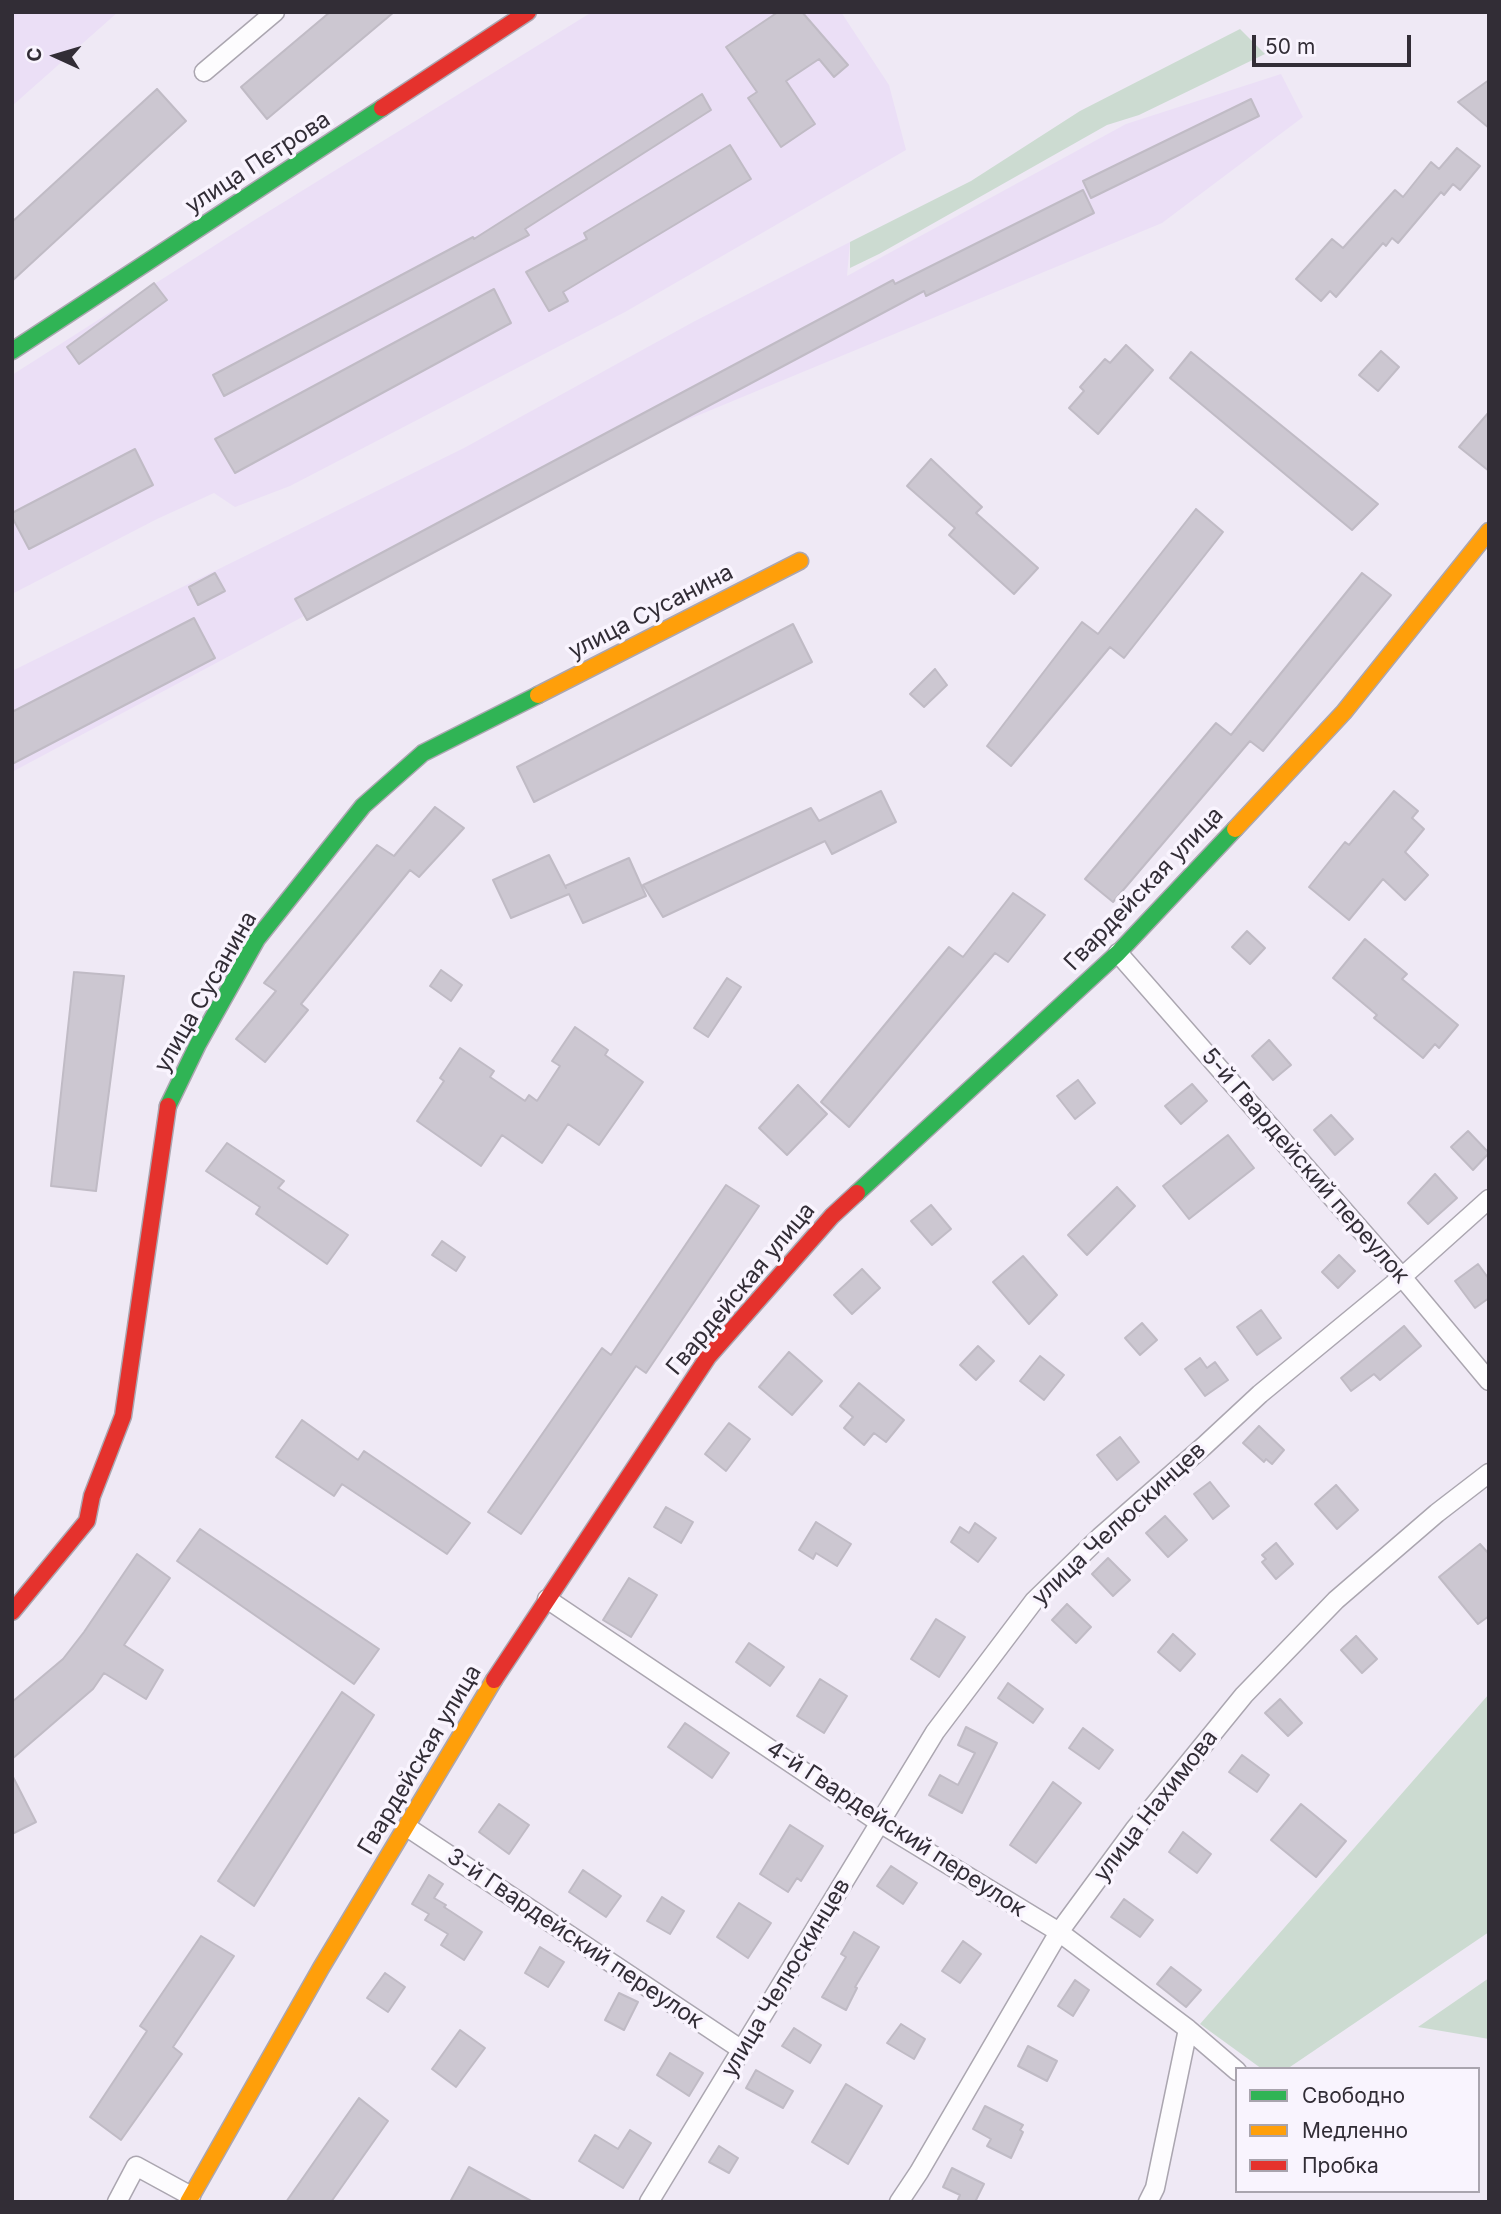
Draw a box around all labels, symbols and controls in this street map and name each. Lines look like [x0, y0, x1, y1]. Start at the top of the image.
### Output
north arrow [21, 21, 91, 91]
scale bar [1256, 21, 1415, 65]
text: 50 m [1265, 34, 1315, 59]
text: С [23, 47, 47, 62]
street label: улица Петрова [180, 106, 336, 220]
street label: улица Сусанина [564, 559, 738, 665]
street label: Гвардейская улица [1059, 802, 1229, 976]
street label: улица Сусанина [149, 907, 263, 1077]
street label: 5-й Гвардейский переулок [1195, 1043, 1415, 1289]
street label: Гвардейская улица [661, 1197, 821, 1381]
street label: улица Челюскинцев [1027, 1437, 1211, 1611]
street label: Гвардейская улица [352, 1660, 488, 1860]
street label: улица Нахимова [1088, 1724, 1224, 1888]
street label: 4-й Гвардейский переулок [761, 1735, 1031, 1923]
street label: 3-й Гвардейский переулок [442, 1843, 708, 2035]
street label: улица Челюскинцев [716, 1874, 856, 2082]
legend [1235, 2067, 1480, 2193]
text: Свободно [1302, 2083, 1405, 2108]
text: Медленно [1302, 2118, 1408, 2143]
text: Пробка [1302, 2153, 1379, 2178]

